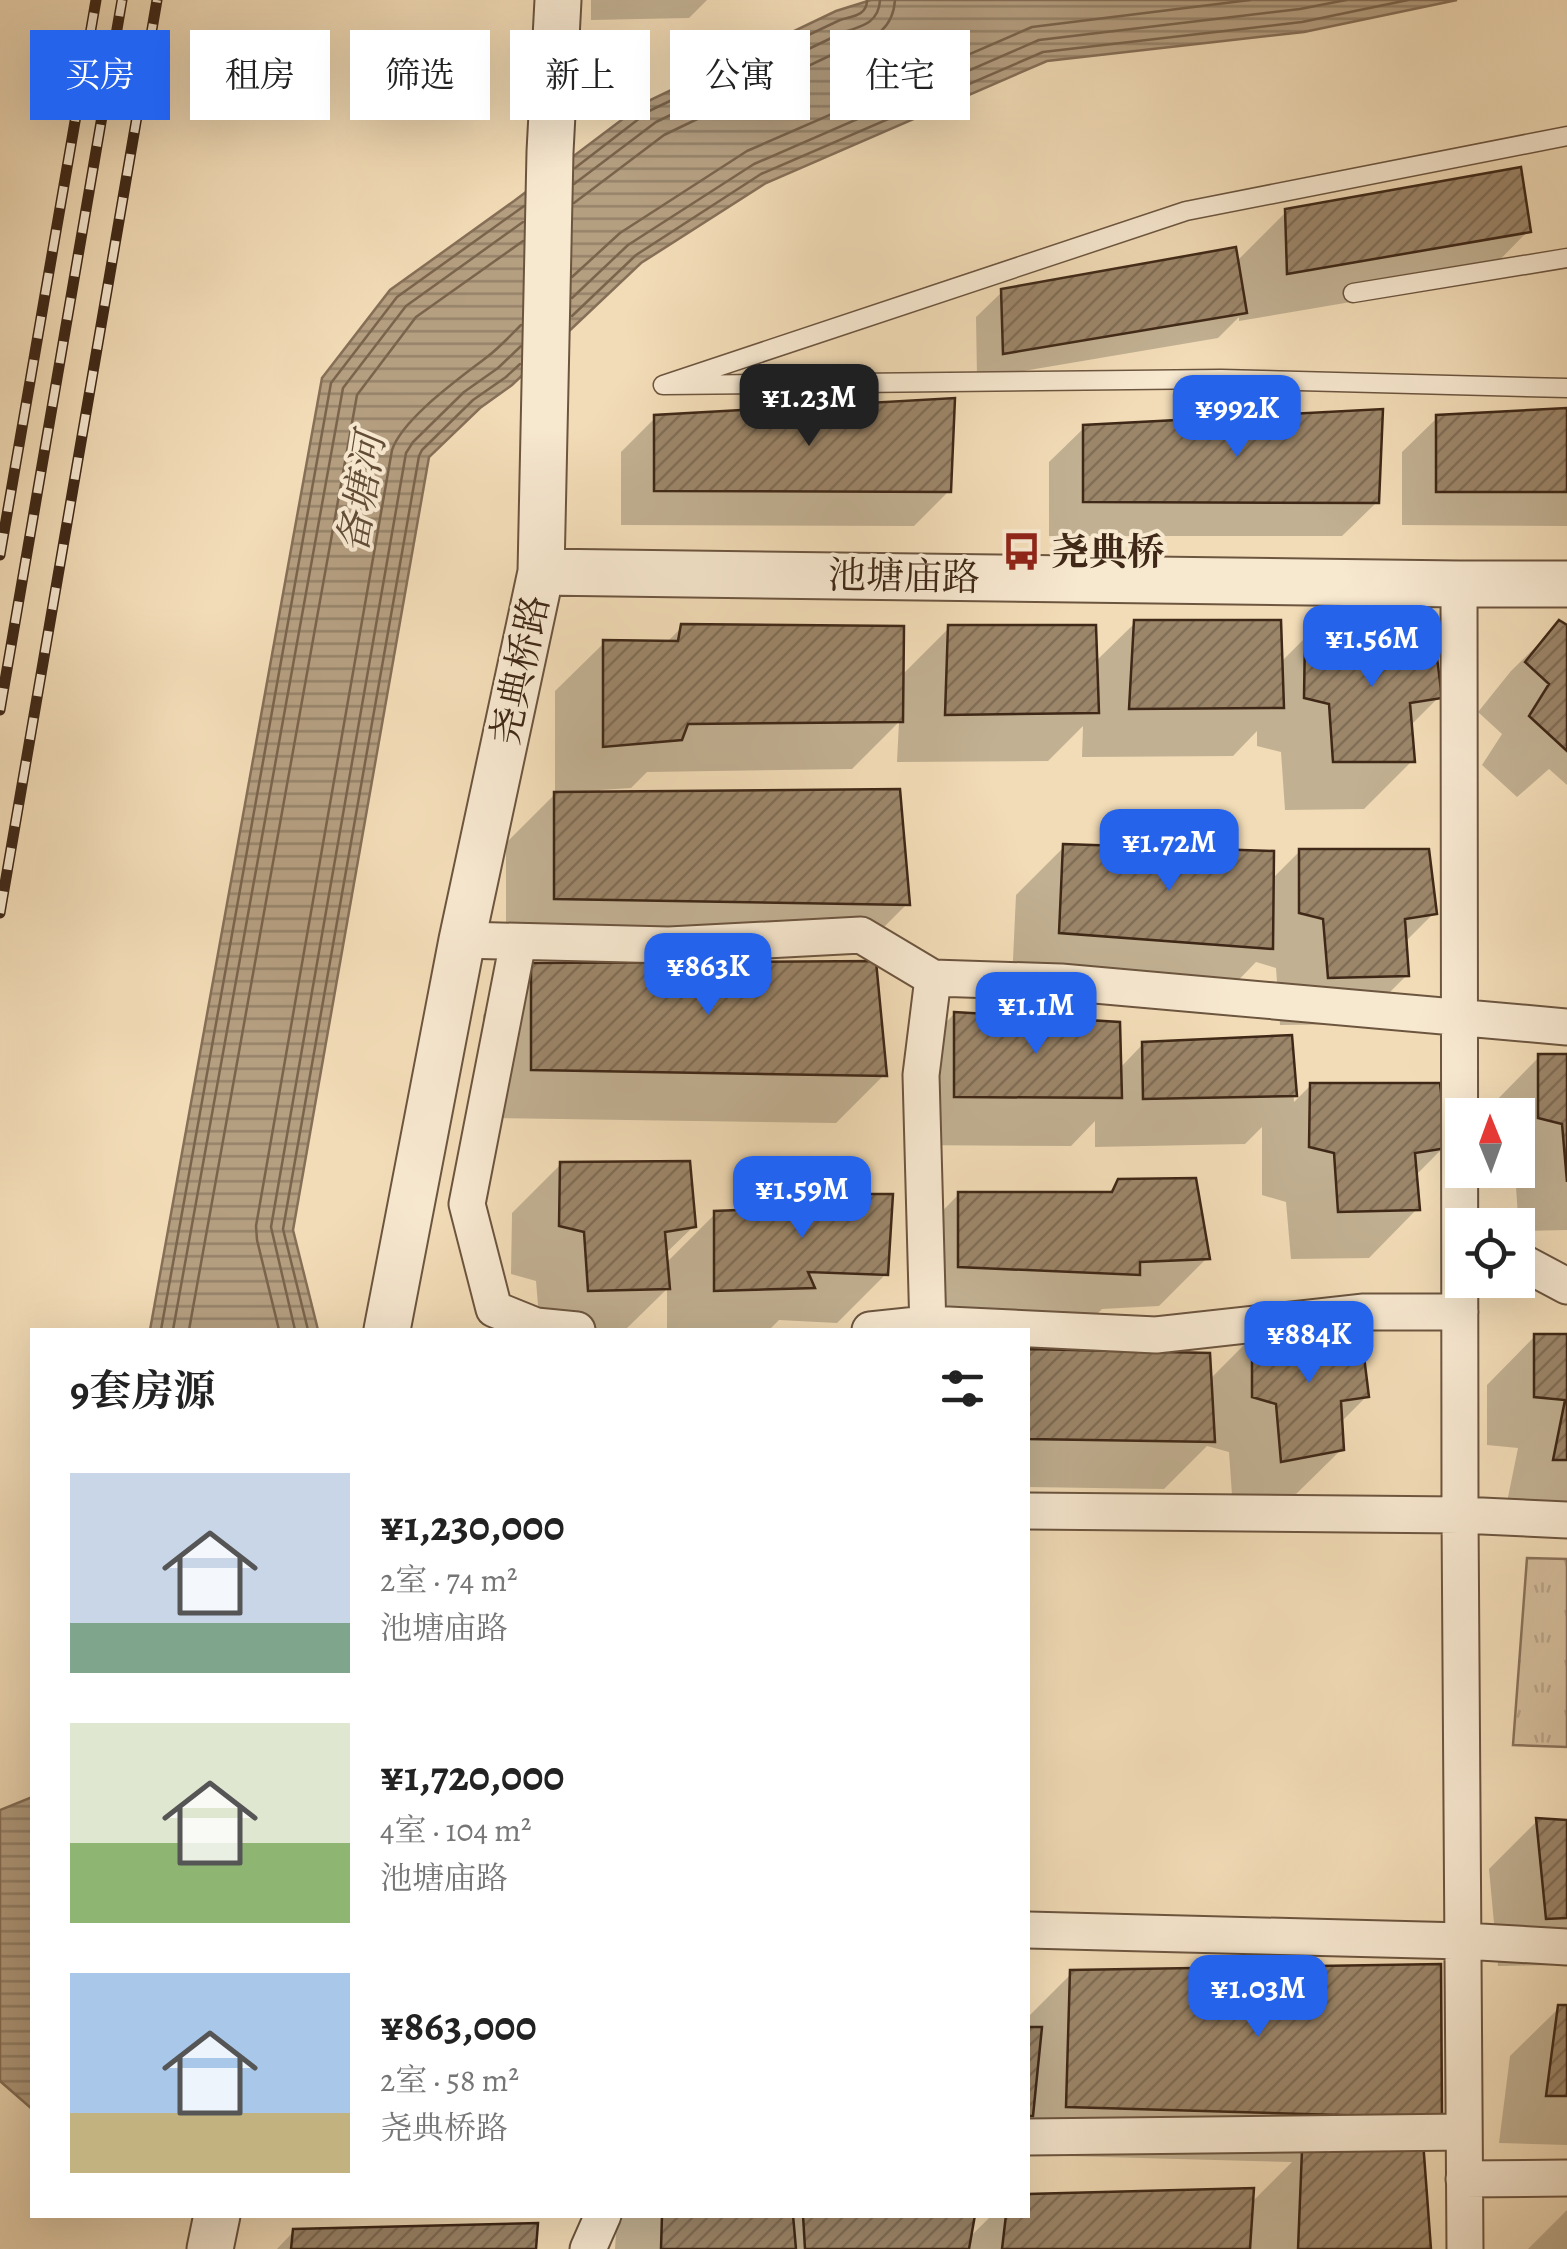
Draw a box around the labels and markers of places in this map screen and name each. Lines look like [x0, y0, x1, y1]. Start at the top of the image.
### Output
pin: ¥1.23M [728, 364, 890, 449]
pin: ¥992K [1167, 375, 1307, 460]
place label: 尧典桥 [1051, 526, 1165, 578]
bus stop icon: 尧典桥 [1000, 531, 1042, 573]
pin: ¥1.56M [1291, 605, 1453, 690]
pin: ¥1.72M [1088, 809, 1250, 894]
pin: ¥863K [638, 933, 778, 1018]
pin: ¥1.1M [966, 972, 1106, 1057]
pin: ¥1.59M [721, 1156, 883, 1241]
pin: ¥884K [1239, 1301, 1379, 1386]
pin: ¥1.03M [1177, 1955, 1339, 2040]

